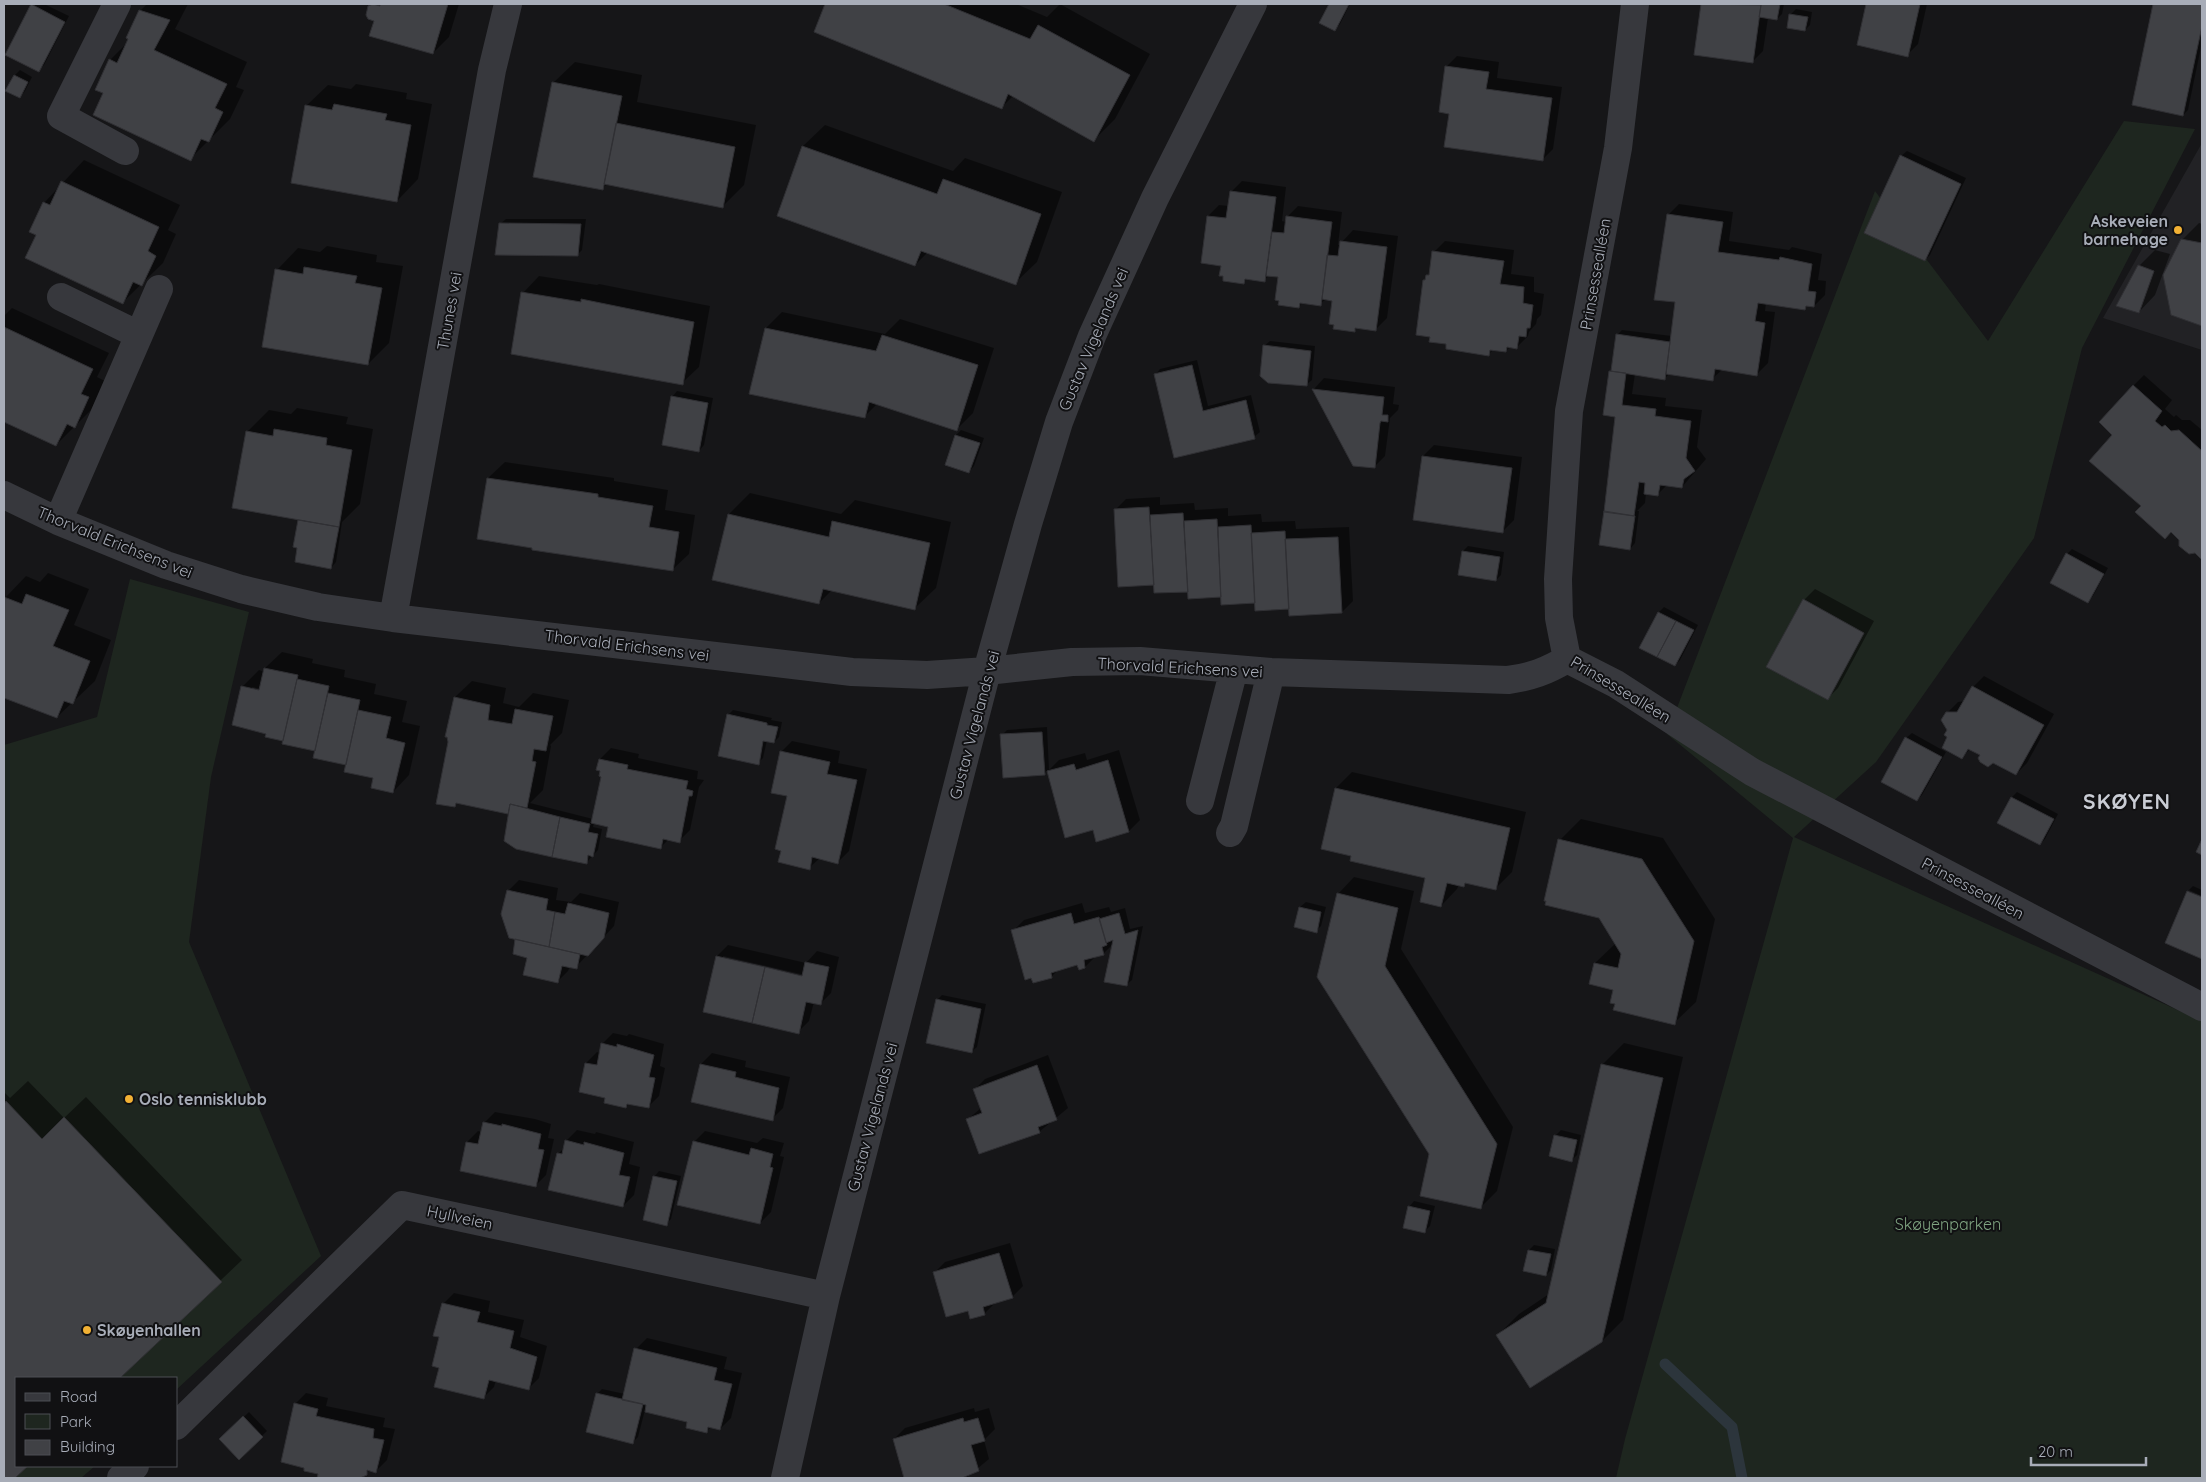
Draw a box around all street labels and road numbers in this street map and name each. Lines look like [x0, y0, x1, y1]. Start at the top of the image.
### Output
street label: Prinsessealléen [1575, 216, 1615, 332]
street label: Gustav Vigelands vei [1054, 265, 1132, 413]
street label: Thunes vei [432, 270, 466, 352]
street label: Thorvald Erichsens vei [34, 502, 196, 582]
street label: Thorvald Erichsens vei [544, 625, 710, 665]
street label: Gustav Vigelands vei [945, 648, 1003, 802]
street label: Prinsessealléen [1567, 651, 1675, 727]
street label: Thorvald Erichsens vei [1097, 653, 1263, 681]
street label: Prinsessealléen [1918, 853, 2028, 923]
street label: Gustav Vigelands vei [843, 1040, 901, 1194]
street label: Hyllveien [425, 1200, 495, 1234]

